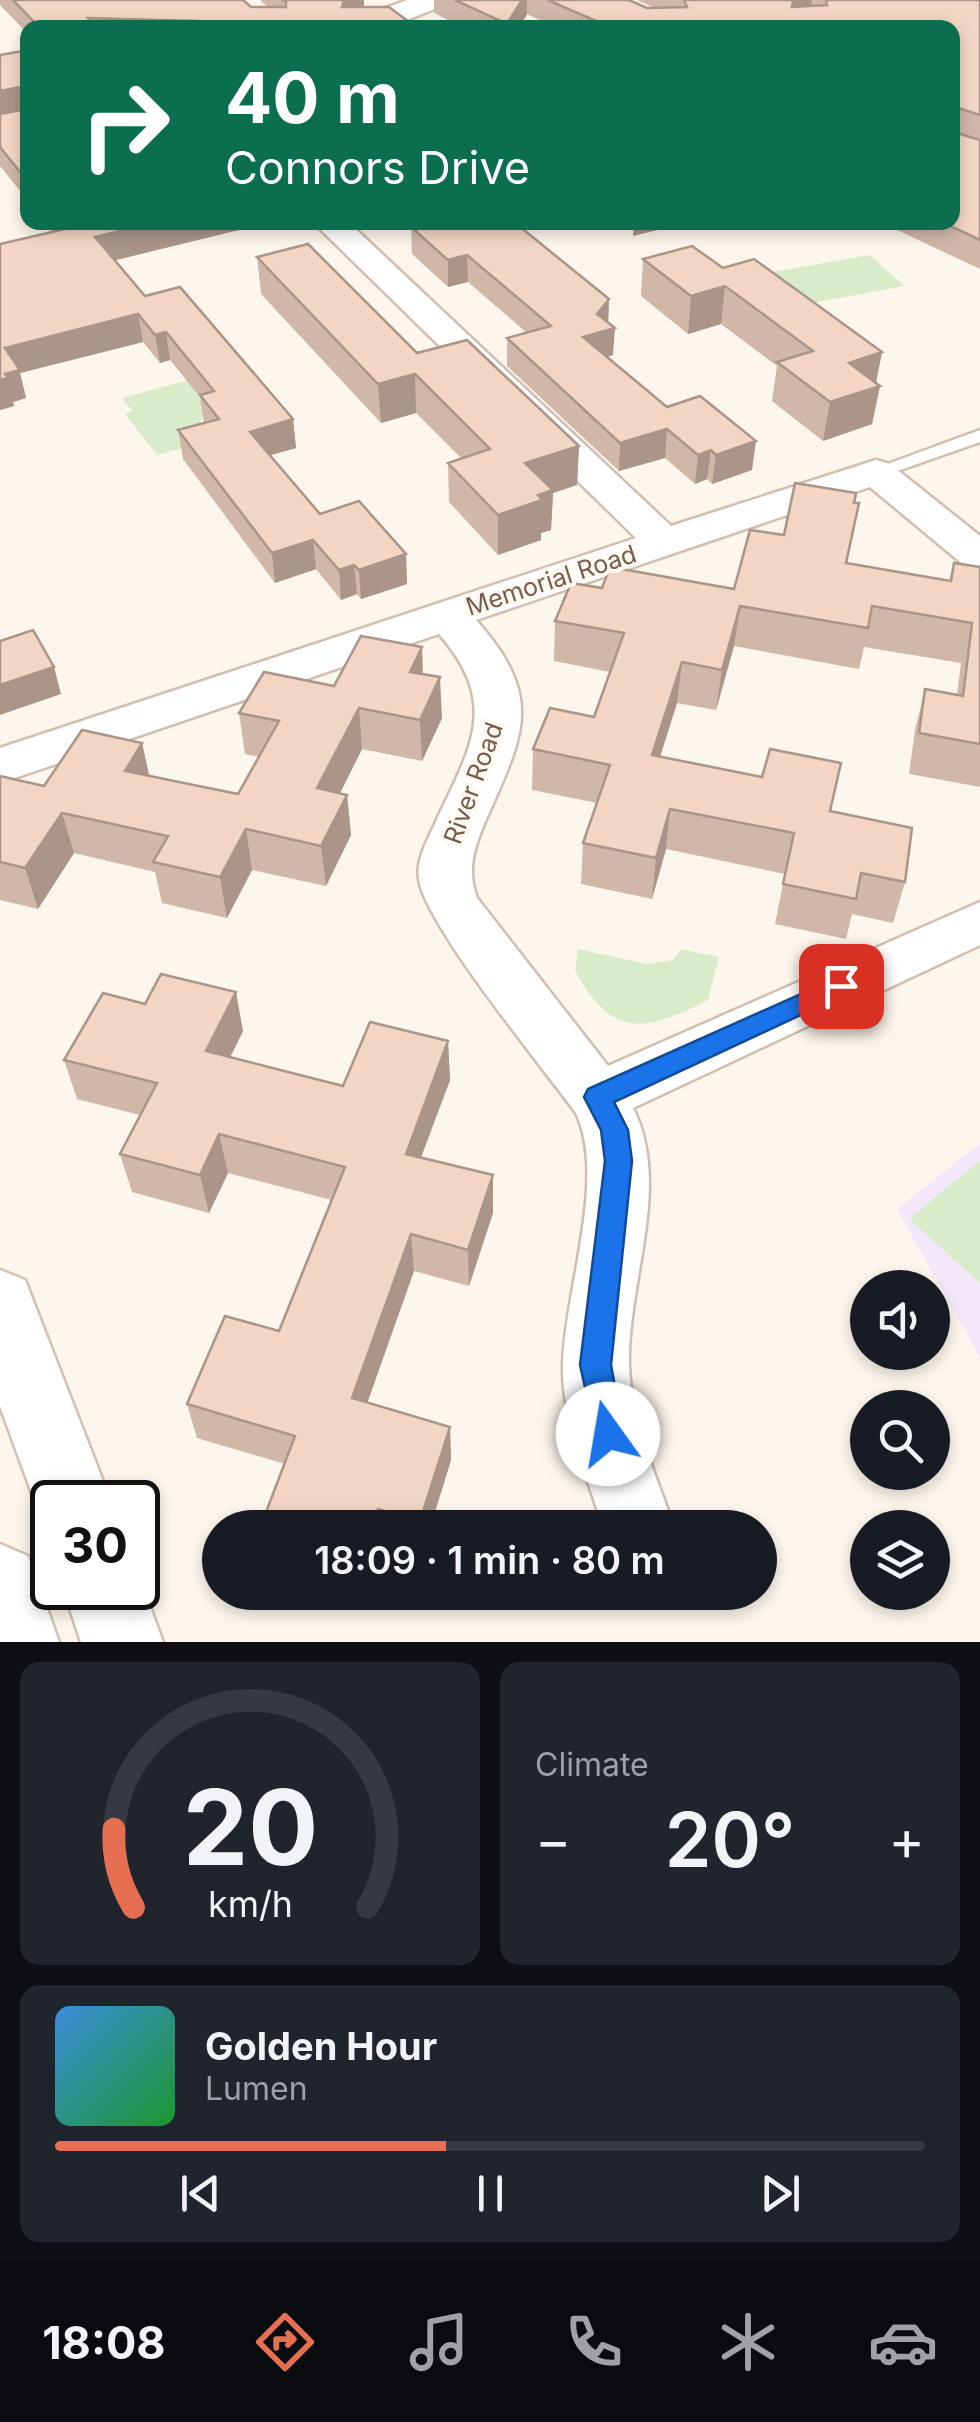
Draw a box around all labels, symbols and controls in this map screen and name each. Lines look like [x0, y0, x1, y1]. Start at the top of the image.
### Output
text: 40 m [225, 55, 400, 140]
icon: right [60, 60, 190, 190]
text: Connors Drive [225, 140, 530, 195]
street label: Memorial Road [462, 538, 640, 622]
street label: River Road [437, 718, 509, 848]
pin [799, 944, 884, 1029]
icon: arrive [814, 959, 869, 1014]
map controls [850, 1270, 950, 1610]
button: sound [850, 1270, 950, 1370]
position arrow [556, 1382, 660, 1486]
button: search [850, 1390, 950, 1490]
speed limit sign: 30 [30, 1480, 160, 1610]
button: layers [850, 1510, 950, 1610]
text: 18:09 · 1 min · 80 m [314, 1537, 665, 1583]
text: Climate [535, 1745, 649, 1784]
text: 20 [182, 1764, 318, 1890]
text: 20° [665, 1794, 795, 1885]
text: − [535, 1807, 571, 1873]
text: + [889, 1807, 925, 1873]
text: km/h [208, 1882, 292, 1926]
text: Golden Hour [205, 2023, 437, 2069]
text: Lumen [205, 2069, 308, 2108]
icon: previous [173, 2166, 228, 2221]
icon: pause [463, 2166, 518, 2221]
icon: next [753, 2166, 808, 2221]
icon: directions [250, 2307, 320, 2377]
icon: music [404, 2307, 474, 2377]
icon: phone [559, 2307, 629, 2377]
icon: climate [713, 2307, 783, 2377]
icon: car [868, 2307, 938, 2377]
text: 18:08 [42, 2315, 166, 2370]

